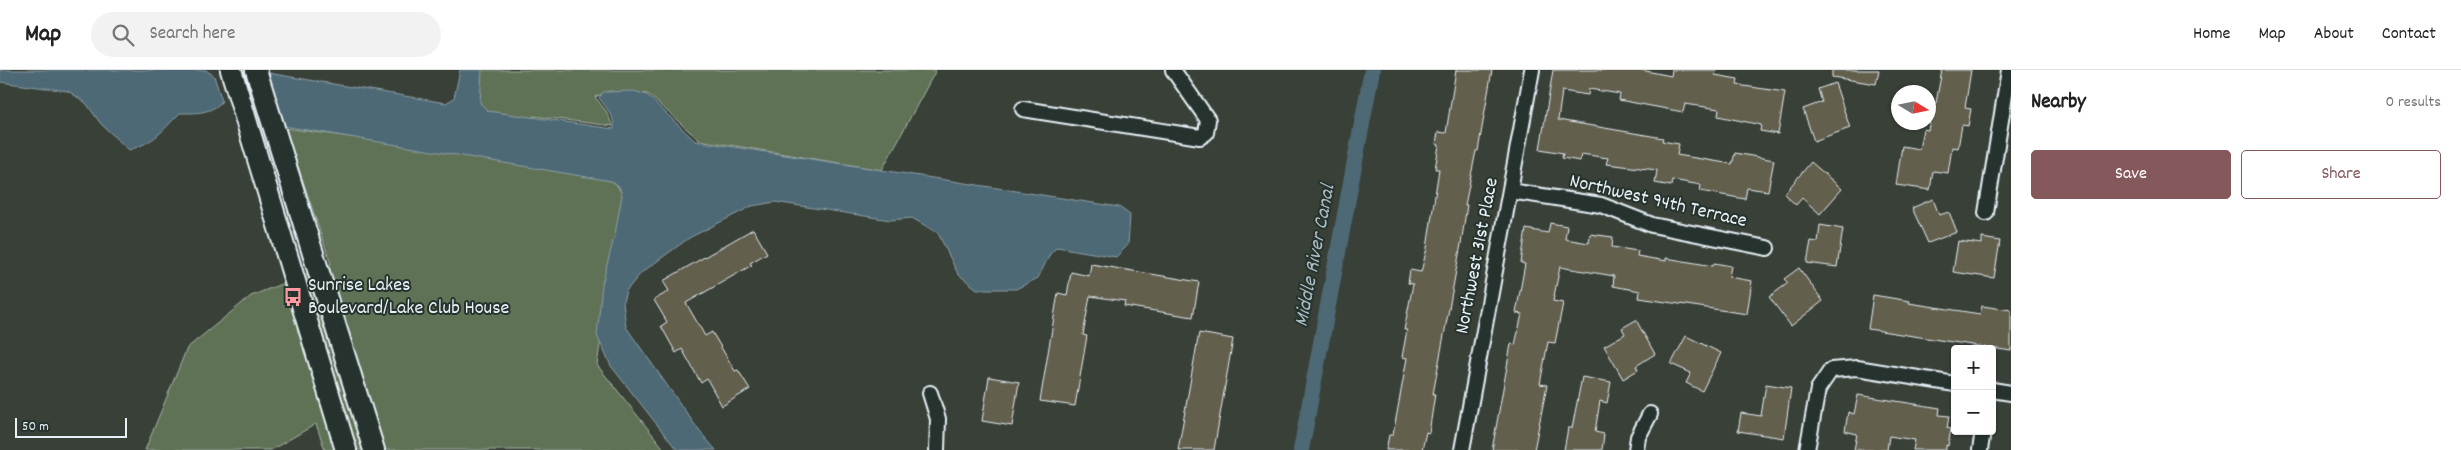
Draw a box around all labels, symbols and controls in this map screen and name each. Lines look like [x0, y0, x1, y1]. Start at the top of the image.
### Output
search box [91, 12, 441, 57]
text: Map [25, 18, 61, 52]
icon: search [109, 21, 137, 49]
text: Search here [149, 21, 235, 48]
text: Home [2193, 22, 2230, 47]
text: Map [2258, 22, 2286, 47]
text: About [2314, 22, 2354, 47]
text: Contact [2382, 22, 2436, 47]
north arrow [1891, 85, 1936, 130]
text: Nearby [2031, 88, 2086, 118]
text: 0 results [2386, 91, 2441, 114]
button: Save [2031, 150, 2231, 199]
button: Share [2241, 150, 2441, 199]
street label: Northwest 94th Terrace [1567, 168, 1750, 236]
street label: Northwest 31st Place [1449, 175, 1507, 336]
water label: Middle River Canal [1288, 180, 1345, 330]
place label: Sunrise Lakes Boulevard/Lake Club House [308, 272, 510, 323]
bus stop icon: Sunrise Lakes Boulevard/Lake Club House [282, 286, 304, 308]
map controls [1951, 345, 1996, 435]
button: + [1951, 345, 1996, 390]
button: − [1951, 390, 1996, 435]
scale bar [15, 415, 128, 438]
text: 50 m [22, 417, 49, 437]

